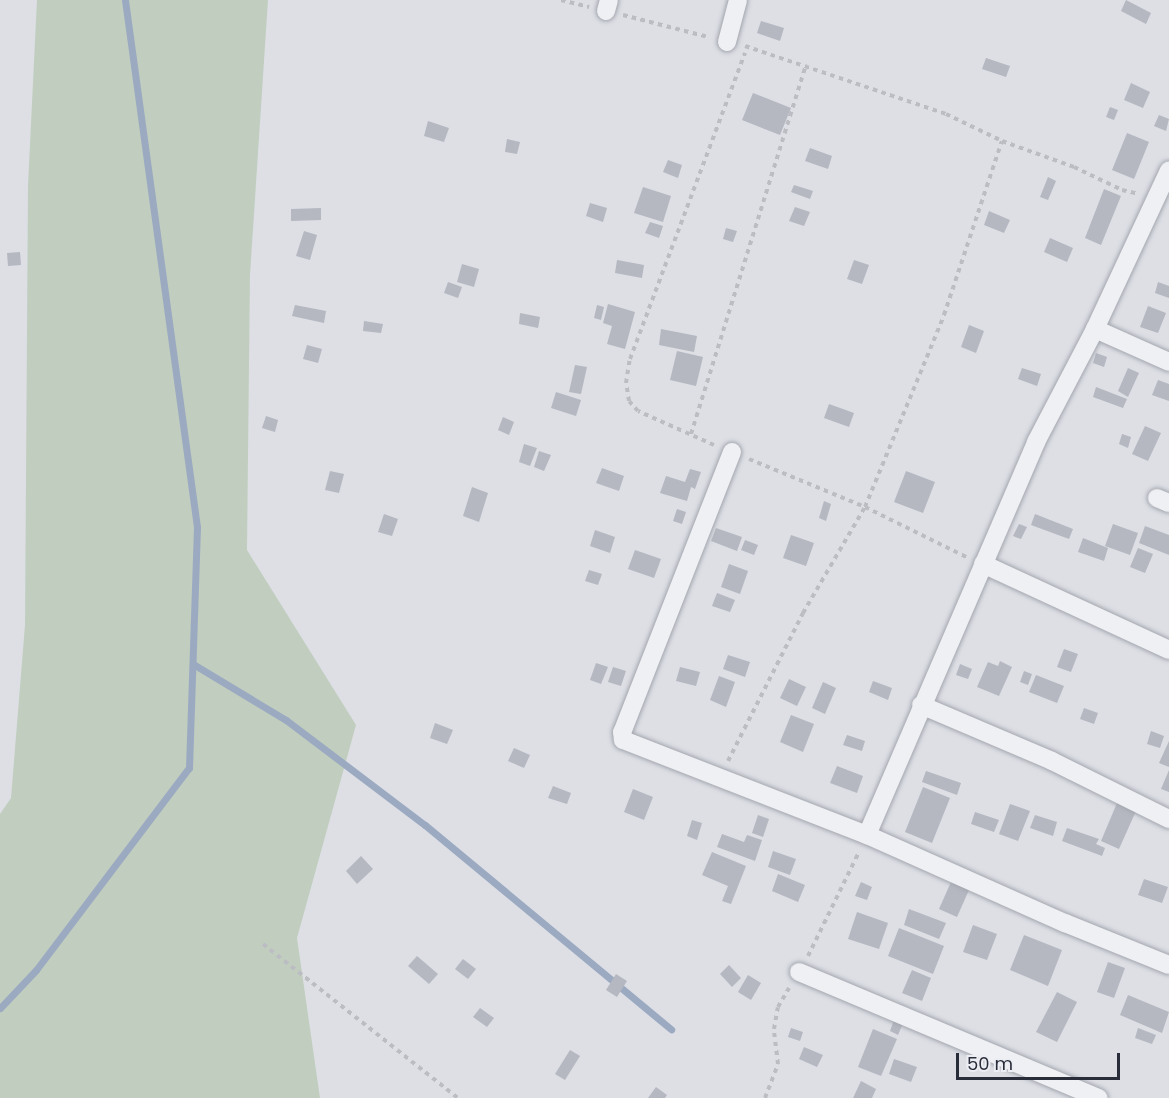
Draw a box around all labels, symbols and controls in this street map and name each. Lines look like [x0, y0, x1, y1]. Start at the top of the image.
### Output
scale bar [959, 1041, 1122, 1079]
text: 50 m [967, 1051, 1013, 1076]

